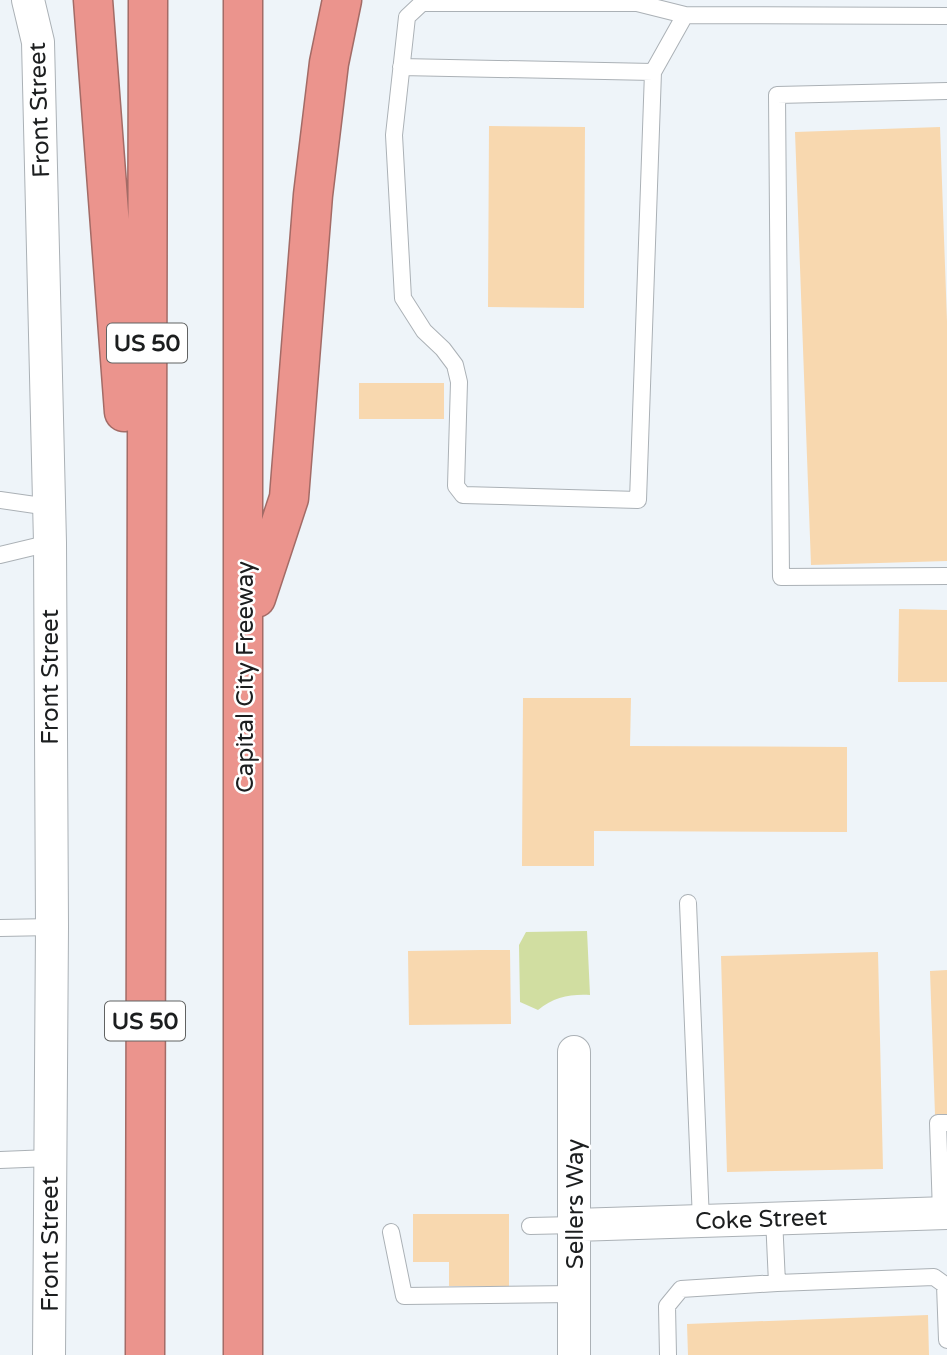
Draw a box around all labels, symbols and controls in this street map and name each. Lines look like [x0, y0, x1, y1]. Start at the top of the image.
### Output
street label: Front Street [23, 42, 56, 178]
road number: US 50 [107, 324, 187, 362]
street label: Capital City Freeway [231, 561, 260, 793]
street label: Front Street [36, 609, 65, 745]
road number: US 50 [105, 1002, 185, 1040]
street label: Sellers Way [561, 1139, 590, 1269]
street label: Front Street [36, 1176, 65, 1312]
street label: Coke Street [694, 1203, 828, 1236]

